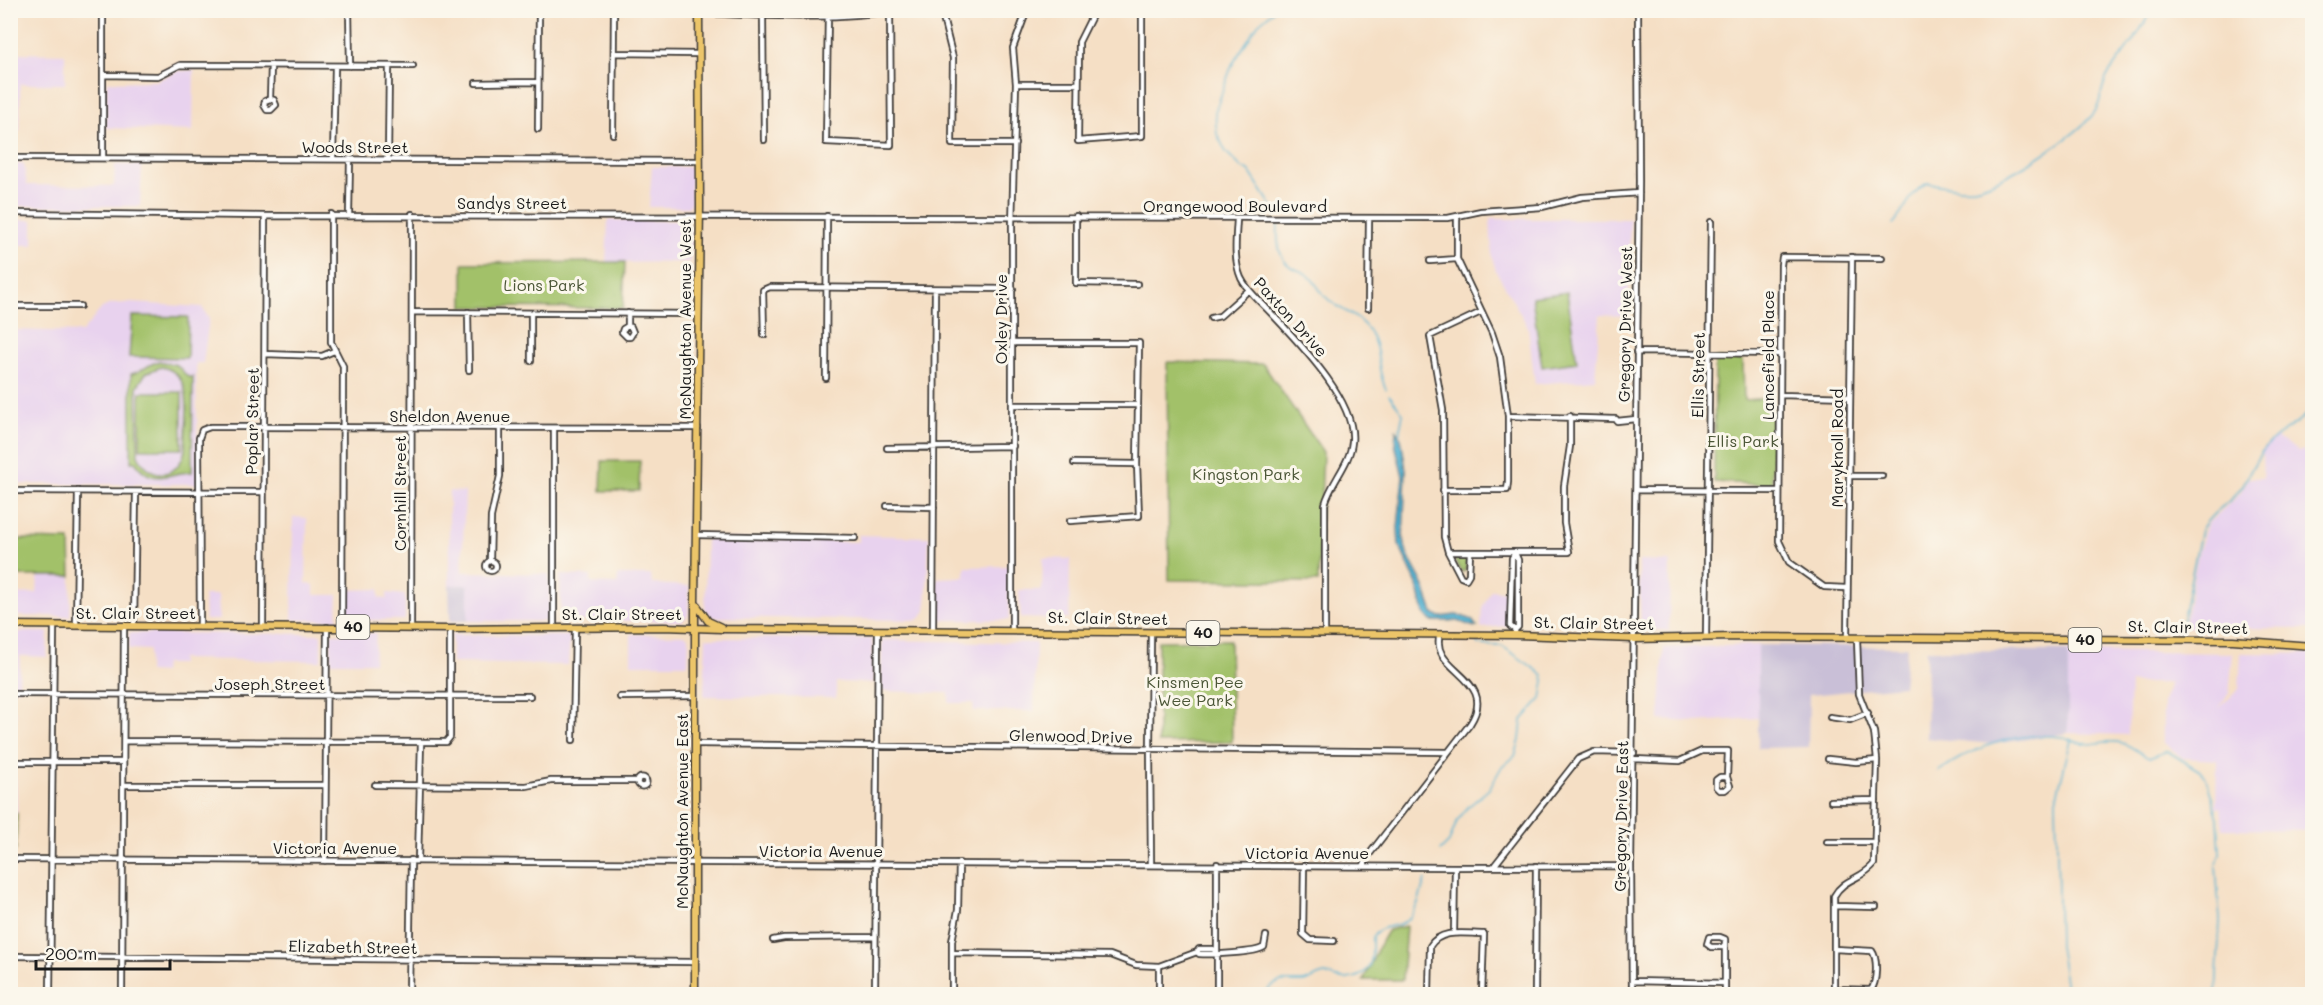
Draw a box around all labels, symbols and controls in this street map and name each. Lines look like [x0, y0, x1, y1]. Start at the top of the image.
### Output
street label: Woods Street [302, 136, 409, 157]
street label: Sandys Street [457, 192, 567, 213]
street label: Orangewood Boulevard [1143, 195, 1327, 216]
street label: McNaughton Avenue West [674, 219, 695, 419]
street label: Gregory Drive West [1613, 246, 1636, 402]
street label: Paxton Drive [1250, 272, 1333, 361]
park label: Lions Park [504, 274, 584, 295]
street label: Oxley Drive [990, 274, 1011, 364]
street label: Lancefield Place [1757, 290, 1778, 420]
street label: Ellis Street [1686, 332, 1709, 418]
street label: Poplar Street [240, 367, 263, 475]
street label: Maryknoll Road [1826, 389, 1847, 507]
street label: Sheldon Avenue [390, 405, 510, 426]
park label: Ellis Park [1707, 430, 1779, 451]
street label: Cornhill Street [389, 435, 410, 551]
park label: Kingston Park [1192, 463, 1300, 484]
street label: St. Clair Street [76, 602, 196, 623]
street label: St. Clair Street [562, 603, 682, 624]
street label: St. Clair Street [1048, 606, 1168, 629]
street label: St. Clair Street [1534, 611, 1654, 634]
road number: 40 [336, 615, 370, 639]
street label: St. Clair Street [2128, 615, 2248, 638]
road number: 40 [1186, 621, 1220, 645]
road number: 40 [2068, 628, 2102, 652]
park label: Kinsmen Pee Wee Park [1146, 671, 1244, 710]
street label: Joseph Street [215, 673, 325, 694]
street label: McNaughton Avenue East [671, 713, 692, 909]
street label: Glenwood Drive [1009, 724, 1133, 747]
street label: Gregory Drive East [1609, 740, 1632, 892]
street label: Victoria Avenue [273, 837, 397, 858]
street label: Victoria Avenue [759, 840, 883, 861]
street label: Victoria Avenue [1245, 842, 1369, 863]
scale bar [36, 933, 170, 971]
street label: Elizabeth Street [288, 935, 418, 958]
text: 200 m [45, 941, 97, 965]

